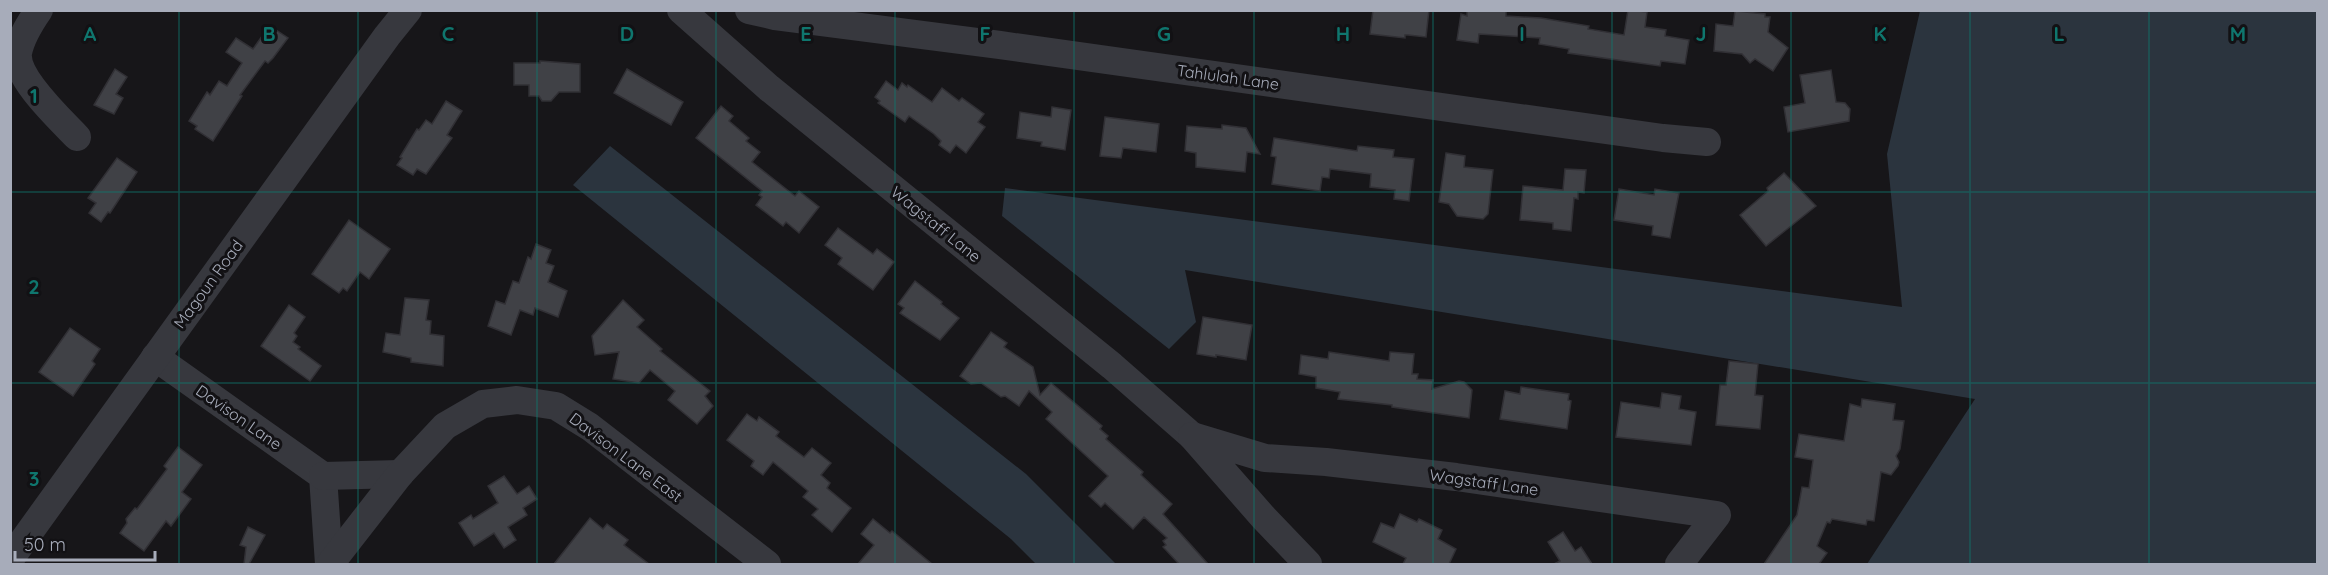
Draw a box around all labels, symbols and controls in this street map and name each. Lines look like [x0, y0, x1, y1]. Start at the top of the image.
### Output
text: A [84, 21, 97, 46]
text: B [262, 21, 276, 46]
text: C [442, 21, 455, 46]
text: D [620, 21, 634, 46]
text: E [800, 21, 812, 46]
text: F [979, 21, 991, 46]
text: G [1157, 21, 1171, 46]
text: H [1336, 21, 1350, 46]
text: I [1519, 21, 1525, 46]
text: J [1695, 21, 1707, 46]
text: K [1873, 21, 1887, 46]
text: L [2053, 21, 2065, 46]
text: M [2230, 21, 2246, 46]
street label: Tahlulah Lane [1176, 60, 1280, 94]
text: 1 [30, 83, 38, 108]
street label: Wagstaff Lane [887, 182, 985, 266]
street label: Magoun Road [169, 236, 247, 332]
text: 2 [28, 274, 40, 299]
street label: Davison Lane [192, 380, 286, 454]
street label: Davison Lane East [566, 408, 686, 506]
street label: Wagstaff Lane [1428, 464, 1540, 500]
text: 3 [29, 466, 39, 491]
scale bar [15, 524, 154, 562]
text: 50 m [24, 533, 66, 556]

